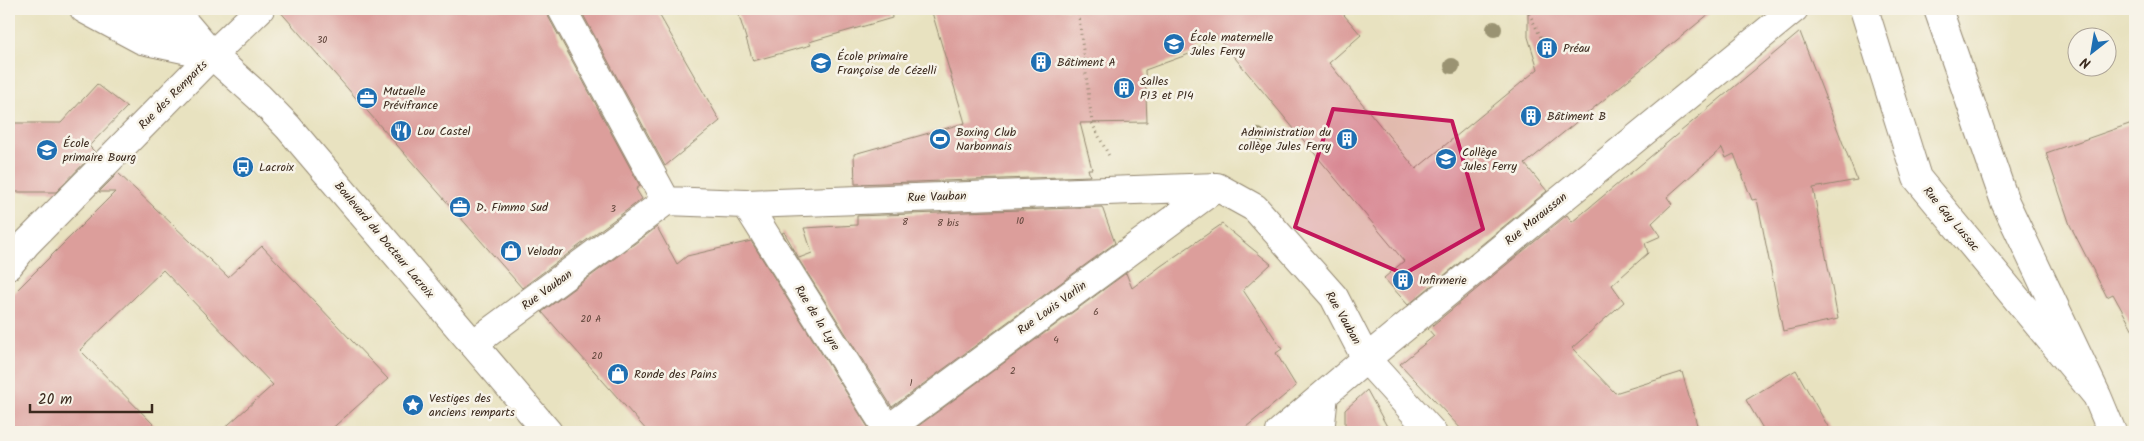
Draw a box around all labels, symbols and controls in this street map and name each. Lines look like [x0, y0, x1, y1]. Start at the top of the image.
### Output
place label: École maternelle Jules Ferry [1190, 28, 1274, 61]
north arrow [2066, 28, 2116, 78]
house number: 30 [317, 32, 327, 48]
school or university icon: École maternelle Jules Ferry [1162, 32, 1186, 56]
building icon: Préau [1535, 36, 1559, 60]
place label: Préau [1563, 39, 1590, 58]
place label: École primaire Françoise de Cézelli [837, 47, 937, 80]
building icon: Bâtiment A [1029, 50, 1053, 74]
text: N [2076, 50, 2095, 74]
school or university icon: École primaire Françoise de Cézelli [809, 51, 833, 75]
place label: Bâtiment A [1057, 53, 1116, 72]
street label: Rue des Remparts [134, 56, 212, 134]
place label: Salles P13 et P14 [1140, 72, 1194, 105]
building icon: Salles P13 et P14 [1112, 76, 1136, 100]
place label: Mutuelle Prévifrance [383, 82, 439, 115]
office icon: Mutuelle Prévifrance [355, 86, 379, 110]
building icon: Bâtiment B [1519, 104, 1543, 128]
place label: Bâtiment B [1547, 107, 1606, 126]
restaurant icon: Lou Castel [389, 119, 413, 143]
place label: Lou Castel [417, 122, 471, 141]
place label: Boxing Club Narbonnais [956, 123, 1017, 156]
place label: Administration du collège Jules Ferry [1238, 123, 1331, 156]
sports icon: Boxing Club Narbonnais [928, 127, 952, 151]
building icon: Administration du collège Jules Ferry [1335, 127, 1359, 151]
place label: École primaire Bourg [62, 134, 137, 167]
school or university icon: École primaire Bourg [35, 138, 59, 162]
place label: Collège Jules Ferry [1462, 143, 1517, 176]
school or university icon: Collège Jules Ferry [1434, 147, 1458, 171]
bus stop icon: Lacroix [231, 155, 255, 179]
place label: Lacroix [259, 158, 295, 177]
street label: Boulevard du Docteur Lacroix [329, 177, 439, 303]
street label: Rue Gay Lussac [1918, 182, 1984, 256]
street label: Rue Vauban [907, 186, 967, 208]
street label: Rue Maraussan [1501, 188, 1571, 250]
office icon: D. Fimmo Sud [448, 195, 472, 219]
place label: D. Fimmo Sud [476, 198, 549, 217]
house number: 3 [610, 201, 616, 217]
house number: 10 [1016, 213, 1024, 229]
house number: 8 [902, 214, 909, 230]
house number: 8 bis [937, 215, 960, 231]
shop icon: Velodor [499, 239, 523, 263]
place label: Velodor [527, 242, 564, 261]
street label: Rue Vauban [518, 265, 576, 315]
building icon: Infirmerie [1391, 268, 1415, 292]
place label: Infirmerie [1419, 271, 1467, 290]
street label: Rue Louis Varlin [1013, 276, 1091, 340]
street label: Rue de la Lyre [789, 282, 845, 355]
street label: Rue Vauban [1320, 288, 1366, 348]
house number: 6 [1093, 304, 1099, 320]
house number: 20 A [581, 311, 601, 327]
house number: 4 [1053, 332, 1059, 348]
house number: 20 [592, 348, 602, 364]
shop icon: Ronde des Pains [606, 362, 630, 386]
house number: 2 [1010, 363, 1016, 379]
place label: Ronde des Pains [634, 365, 717, 384]
house number: 1 [909, 375, 913, 391]
scale bar [30, 381, 152, 413]
text: 20 m [38, 388, 72, 412]
place label: Vestiges des anciens remparts [429, 389, 515, 422]
place icon: Vestiges des anciens remparts [401, 393, 425, 417]

